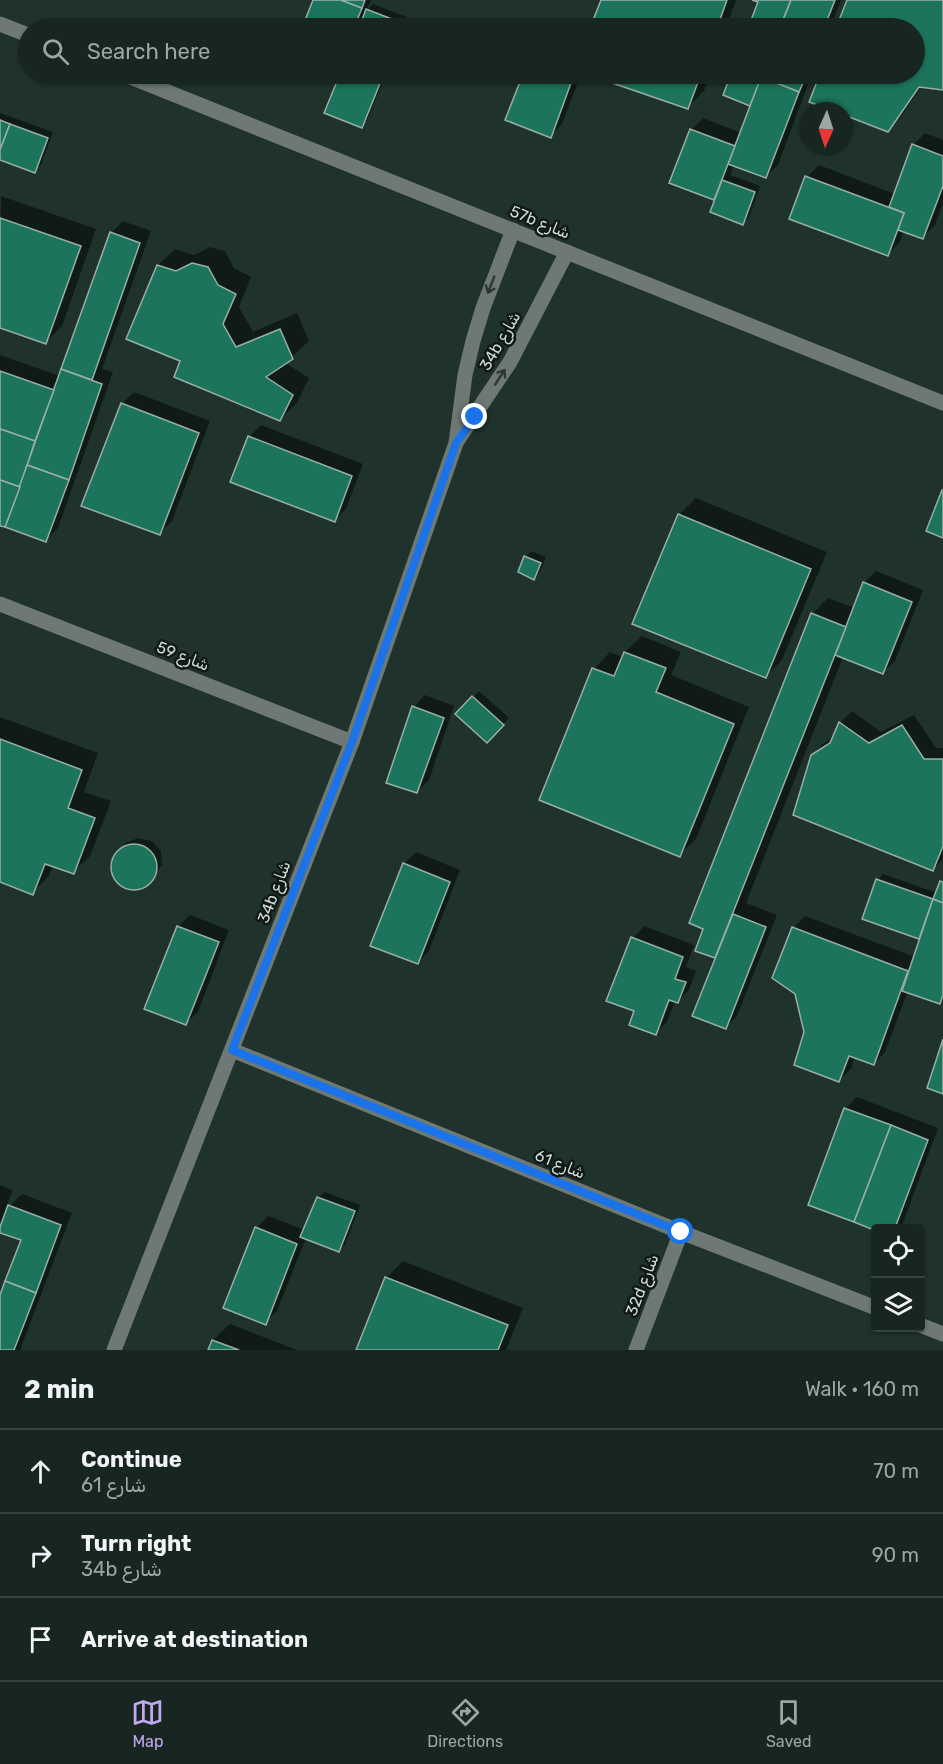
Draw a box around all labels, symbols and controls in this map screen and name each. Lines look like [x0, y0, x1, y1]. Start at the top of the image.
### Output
search box [18, 18, 925, 84]
icon: search [39, 35, 72, 68]
text: Search here [87, 38, 210, 65]
north arrow [799, 102, 853, 156]
street label: 57b شارع [506, 201, 573, 244]
one-way arrow [485, 275, 496, 294]
street label: 34b شارع [476, 308, 526, 375]
one-way arrow [494, 369, 506, 386]
route end [461, 403, 487, 429]
street label: شارع 59 [153, 637, 212, 677]
street label: 34b شارع [254, 858, 296, 926]
street label: شارع 61 [531, 1145, 588, 1184]
route start [667, 1218, 693, 1244]
map controls [871, 1224, 925, 1332]
button: locate [871, 1224, 925, 1278]
street label: 32d شارع [622, 1252, 664, 1319]
button: layers [871, 1278, 925, 1332]
text: 2 min [24, 1374, 94, 1405]
text: Walk · 160 m [805, 1377, 919, 1401]
text: Continue [81, 1446, 182, 1473]
icon: ahead [24, 1455, 57, 1488]
text: 70 m [873, 1459, 919, 1483]
text: شارع 61 [81, 1473, 146, 1497]
text: Turn right [81, 1530, 191, 1557]
icon: right [24, 1539, 57, 1572]
text: 90 m [872, 1543, 919, 1567]
text: 34b شارع [81, 1557, 162, 1581]
icon: arrive [24, 1623, 57, 1656]
text: Arrive at destination [81, 1626, 308, 1653]
tab: Map [131, 1696, 164, 1751]
tab: Directions [427, 1696, 503, 1751]
tab: Saved [766, 1696, 812, 1751]

